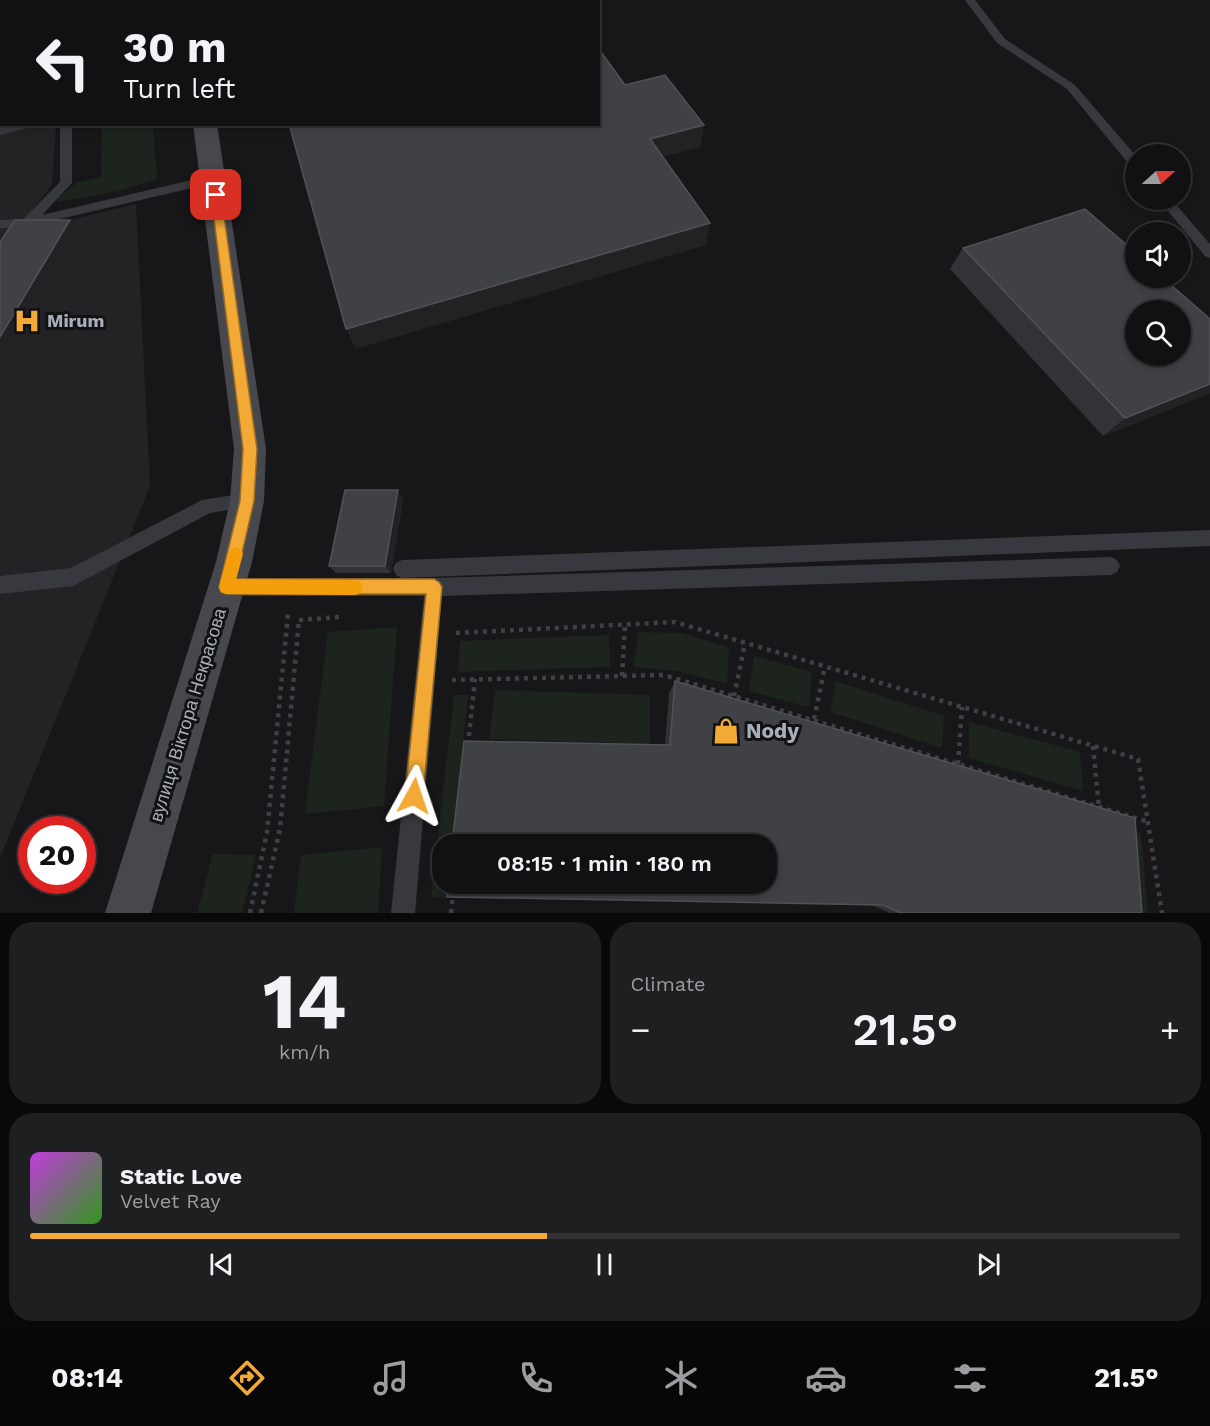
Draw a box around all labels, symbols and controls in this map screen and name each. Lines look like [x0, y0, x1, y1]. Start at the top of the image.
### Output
text: 30 m [123, 23, 227, 72]
icon: left [24, 24, 102, 102]
text: Turn left [123, 73, 235, 105]
north arrow [1125, 144, 1191, 210]
map controls [1125, 144, 1191, 366]
pin [190, 169, 241, 220]
icon: arrive [199, 178, 232, 211]
button: sound [1125, 222, 1191, 288]
button: search [1125, 300, 1191, 366]
hospital icon: Mirum [12, 306, 42, 336]
place label: Mirum [47, 310, 104, 331]
street label: вулиця Віктора Некрасова [145, 605, 230, 824]
shop icon: Nody [711, 716, 741, 746]
place label: Nody [746, 718, 799, 743]
position arrow [382, 764, 446, 828]
speed limit sign: 20 [18, 816, 96, 894]
text: 08:15 · 1 min · 180 m [497, 851, 712, 876]
text: 14 [263, 955, 347, 1047]
text: Climate [631, 972, 706, 996]
text: 21.5° [852, 1003, 958, 1056]
text: − [631, 1010, 650, 1049]
text: + [1160, 1010, 1180, 1049]
text: km/h [279, 1040, 331, 1064]
text: Static Love [120, 1164, 242, 1189]
text: Velvet Ray [120, 1189, 221, 1213]
icon: previous [205, 1248, 238, 1281]
icon: pause [588, 1248, 621, 1281]
icon: next [972, 1248, 1005, 1281]
icon: directions [226, 1357, 268, 1399]
icon: music [370, 1357, 412, 1399]
icon: phone [515, 1357, 557, 1399]
icon: climate [660, 1357, 702, 1399]
icon: car [805, 1357, 847, 1399]
icon: filters [949, 1357, 991, 1399]
text: 08:14 [51, 1362, 123, 1394]
text: 21.5° [1094, 1362, 1159, 1394]

